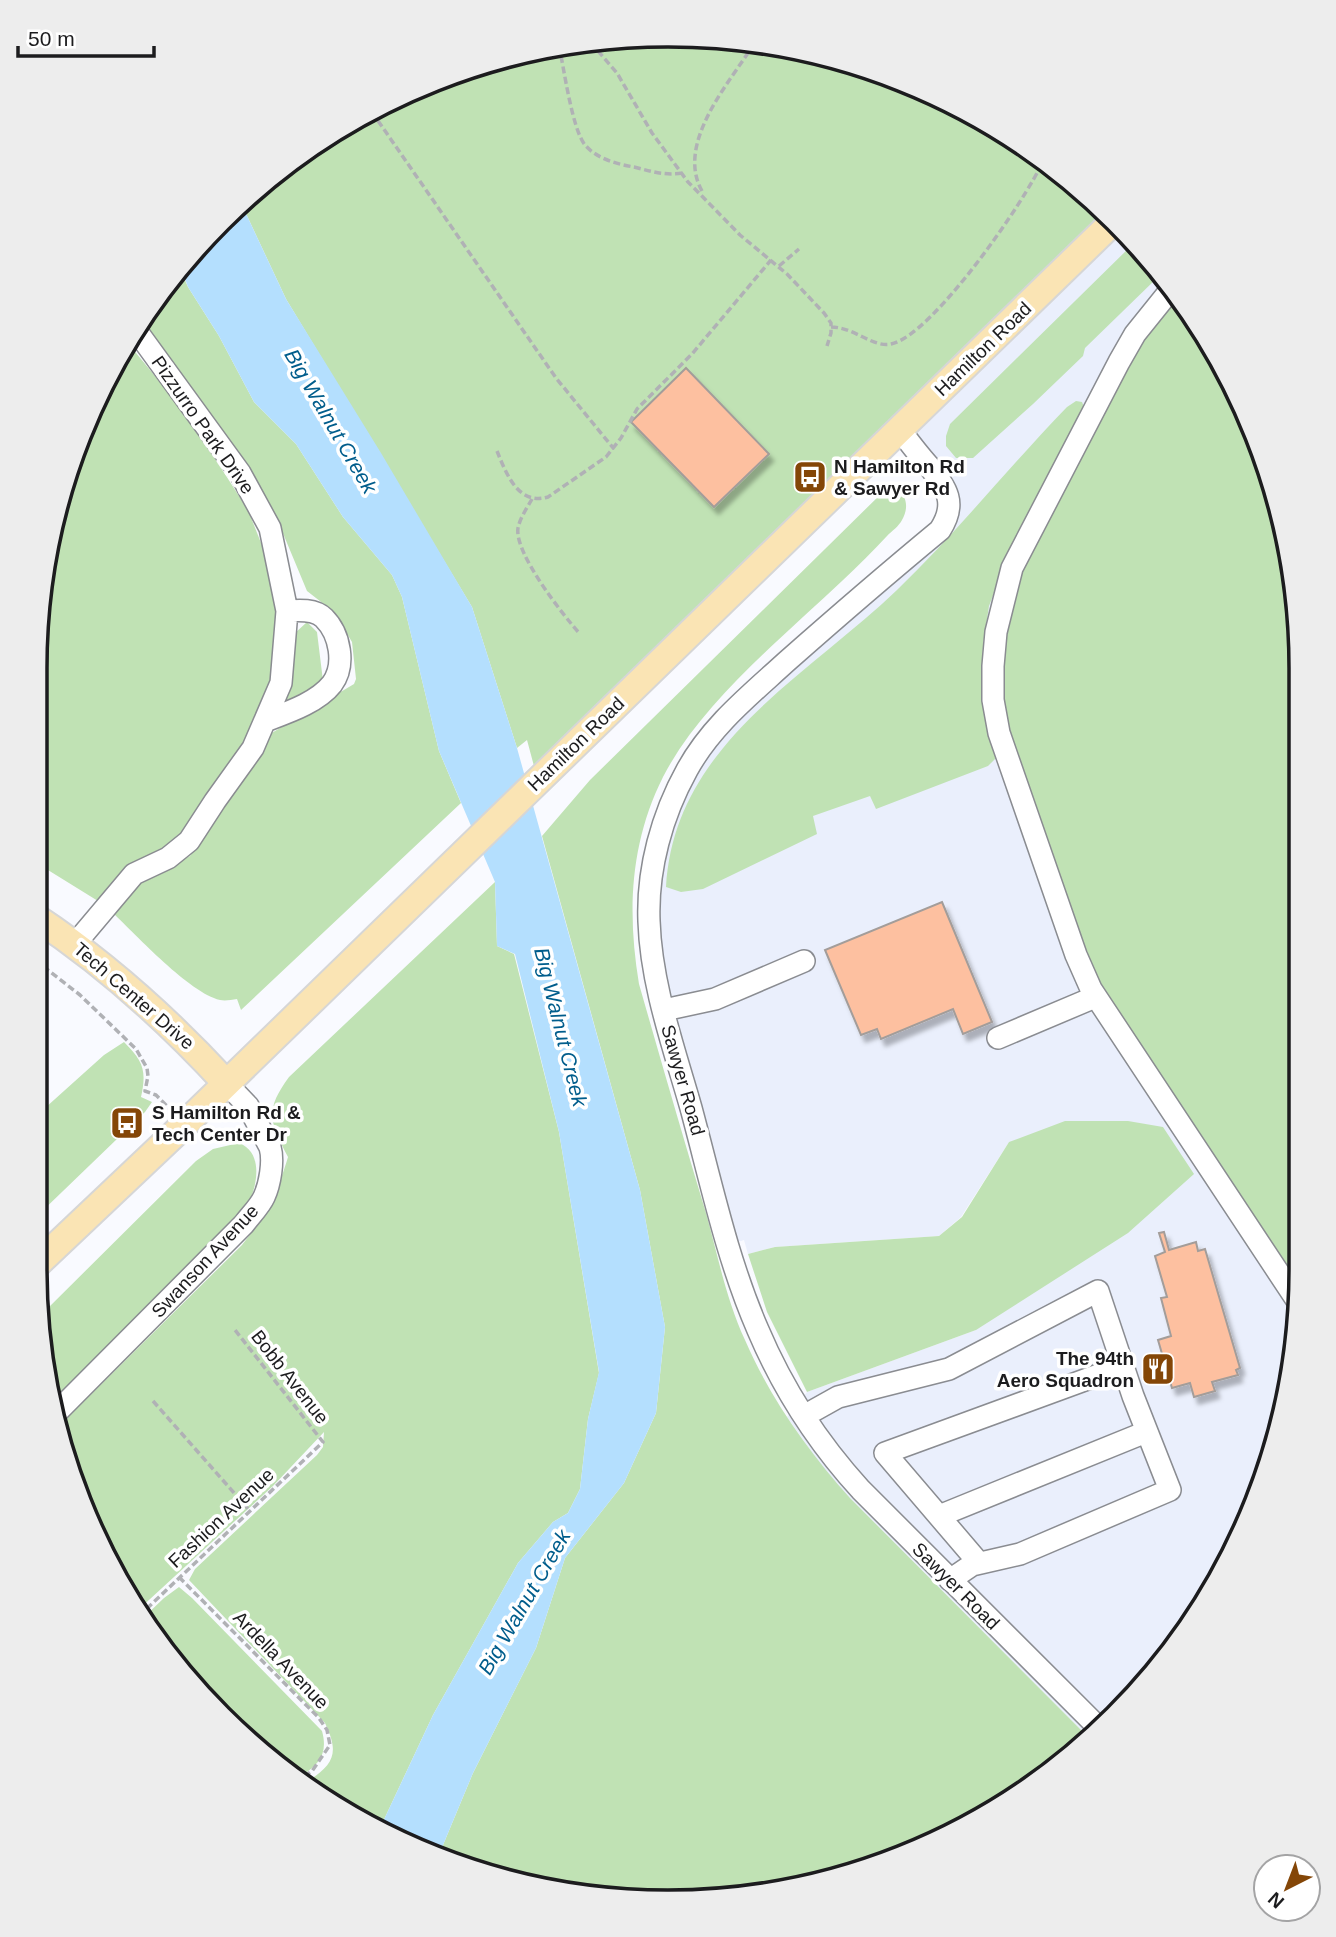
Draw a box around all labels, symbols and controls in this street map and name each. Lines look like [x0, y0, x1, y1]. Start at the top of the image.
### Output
scale bar [18, 14, 154, 58]
text: 50 m [28, 27, 75, 50]
street label: Hamilton Road [931, 298, 1035, 400]
water label: Big Walnut Creek [280, 345, 382, 499]
street label: Pizzurro Park Drive [147, 352, 259, 498]
place label: N Hamilton Rd & Sawyer Rd [834, 456, 965, 499]
bus stop icon: N Hamilton Rd & Sawyer Rd [791, 458, 829, 496]
street label: Hamilton Road [524, 693, 628, 795]
street label: Tech Center Drive [70, 938, 198, 1054]
water label: Big Walnut Creek [530, 945, 592, 1110]
street label: Sawyer Road [657, 1022, 709, 1138]
place label: S Hamilton Rd & Tech Center Dr [152, 1102, 301, 1145]
bus stop icon: S Hamilton Rd & Tech Center Dr [108, 1104, 146, 1142]
street label: Swanson Avenue [147, 1200, 263, 1322]
street label: Bobb Avenue [247, 1326, 333, 1428]
place label: The 94th Aero Squadron [997, 1348, 1134, 1391]
restaurant icon: The 94th Aero Squadron [1139, 1350, 1177, 1388]
street label: Fashion Avenue [164, 1464, 278, 1572]
water label: Big Walnut Creek [473, 1524, 575, 1678]
street label: Sawyer Road [908, 1538, 1004, 1634]
street label: Ardella Avenue [229, 1607, 333, 1713]
north arrow [1252, 1853, 1322, 1923]
text: N [1264, 1888, 1288, 1913]

